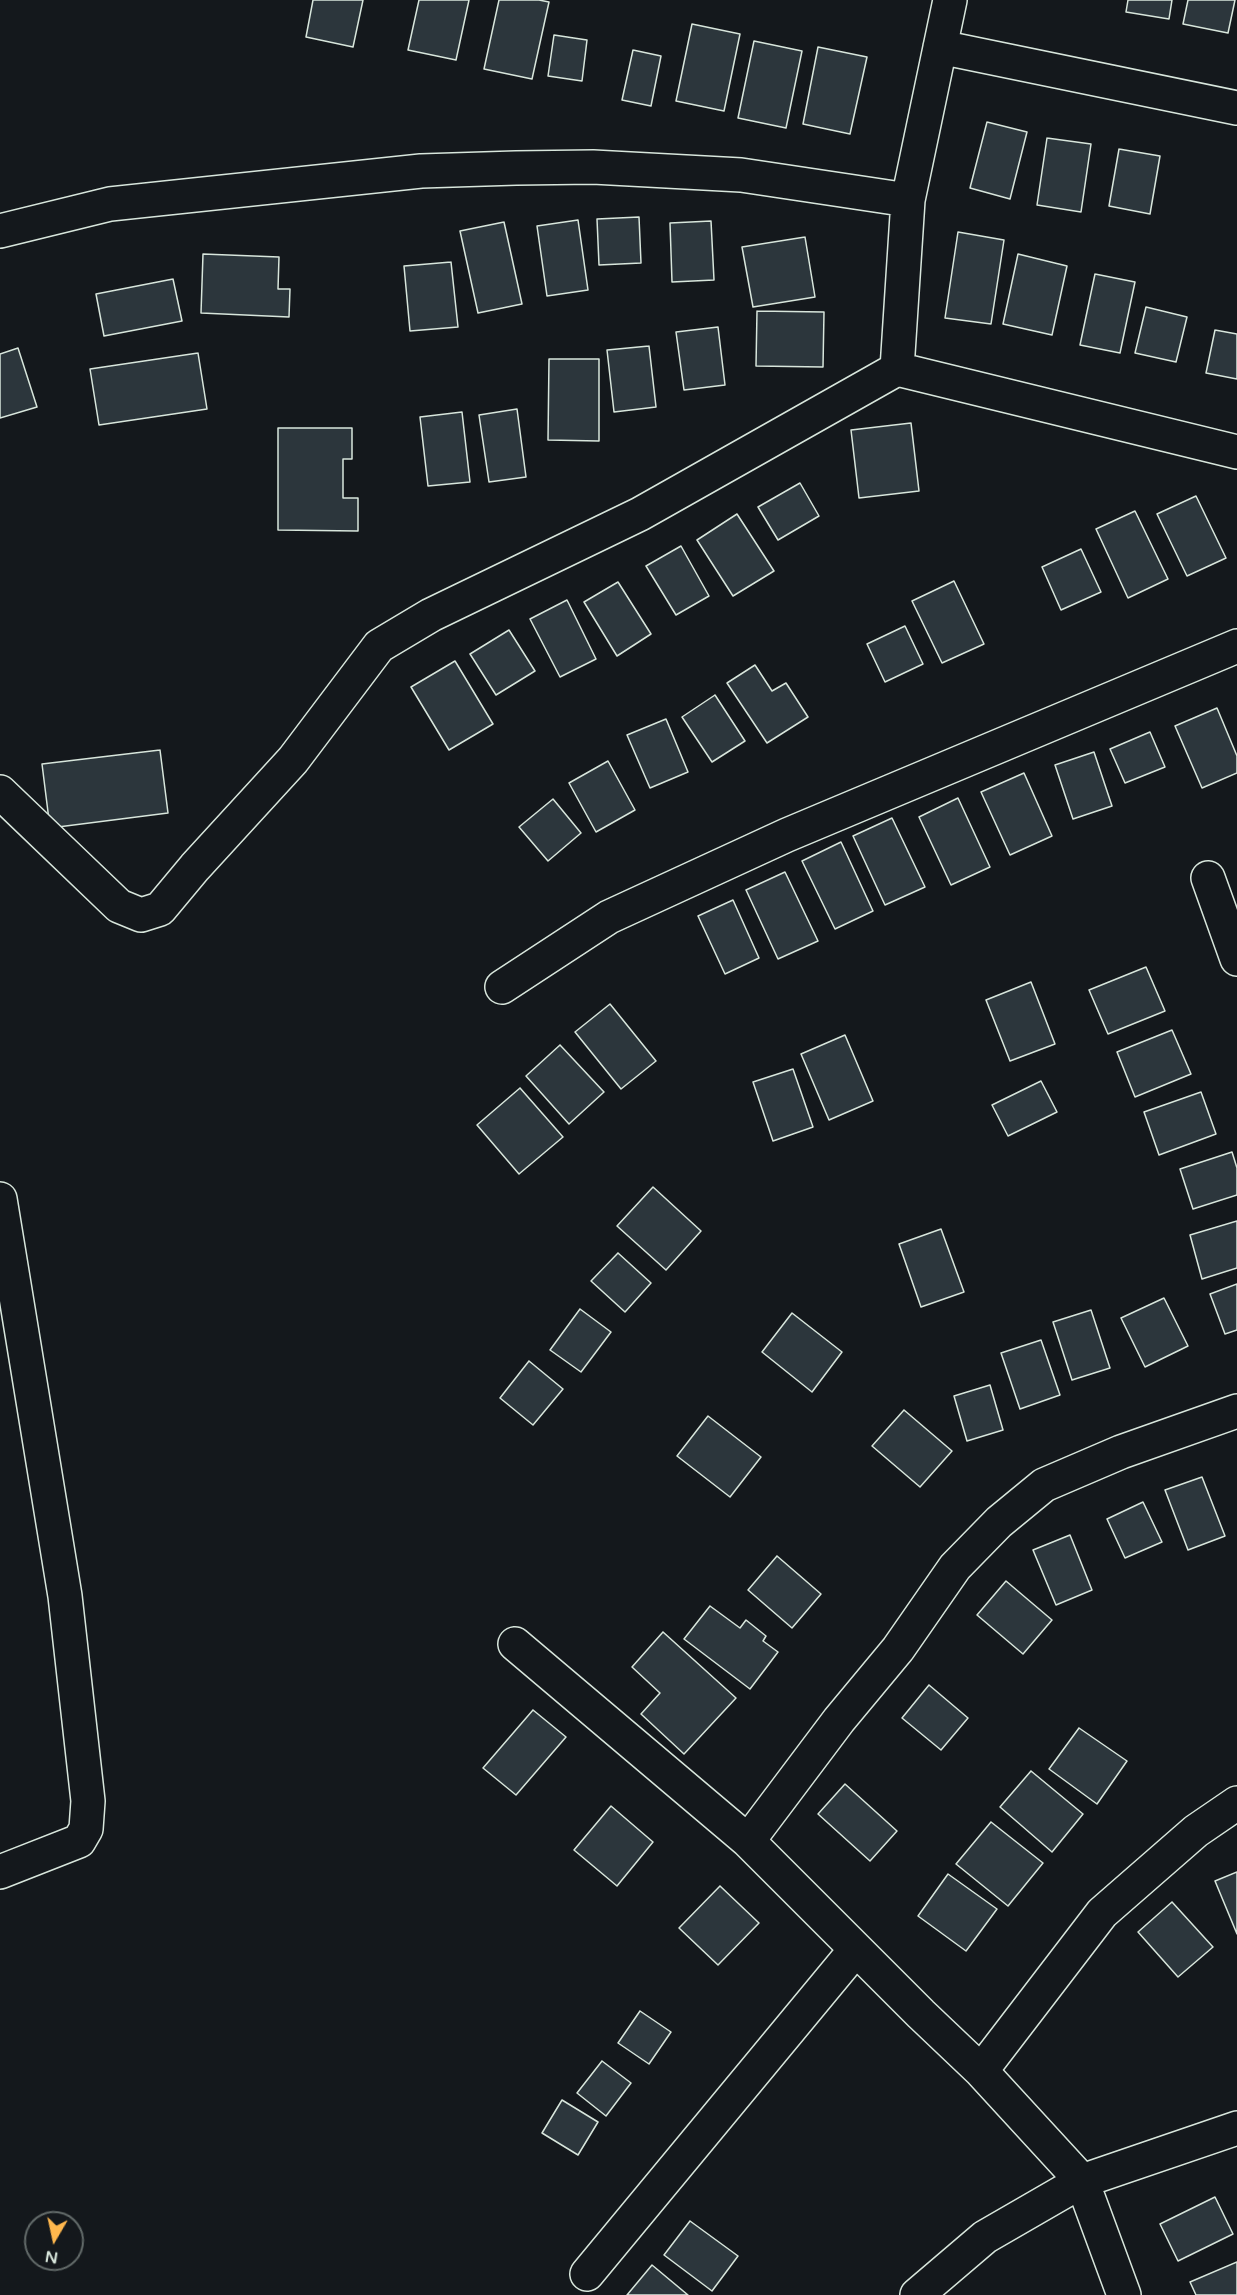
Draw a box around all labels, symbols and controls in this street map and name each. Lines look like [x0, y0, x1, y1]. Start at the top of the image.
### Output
north arrow [24, 2211, 84, 2271]
text: N [44, 2246, 59, 2268]

